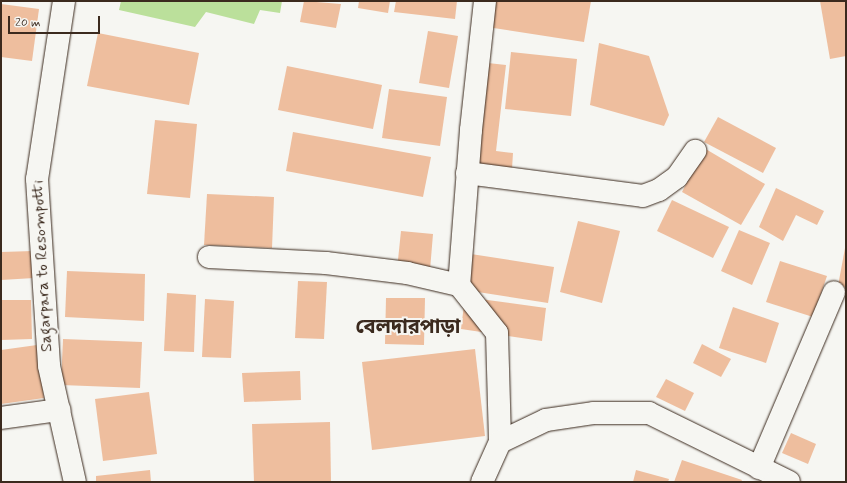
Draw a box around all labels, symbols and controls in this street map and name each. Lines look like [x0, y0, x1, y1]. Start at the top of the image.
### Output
scale bar [10, 8, 102, 34]
text: 20 m [15, 15, 41, 31]
street label: Sagarpara to Resompotti [29, 178, 57, 354]
district label: বেলদারপাড়া [356, 315, 460, 339]

